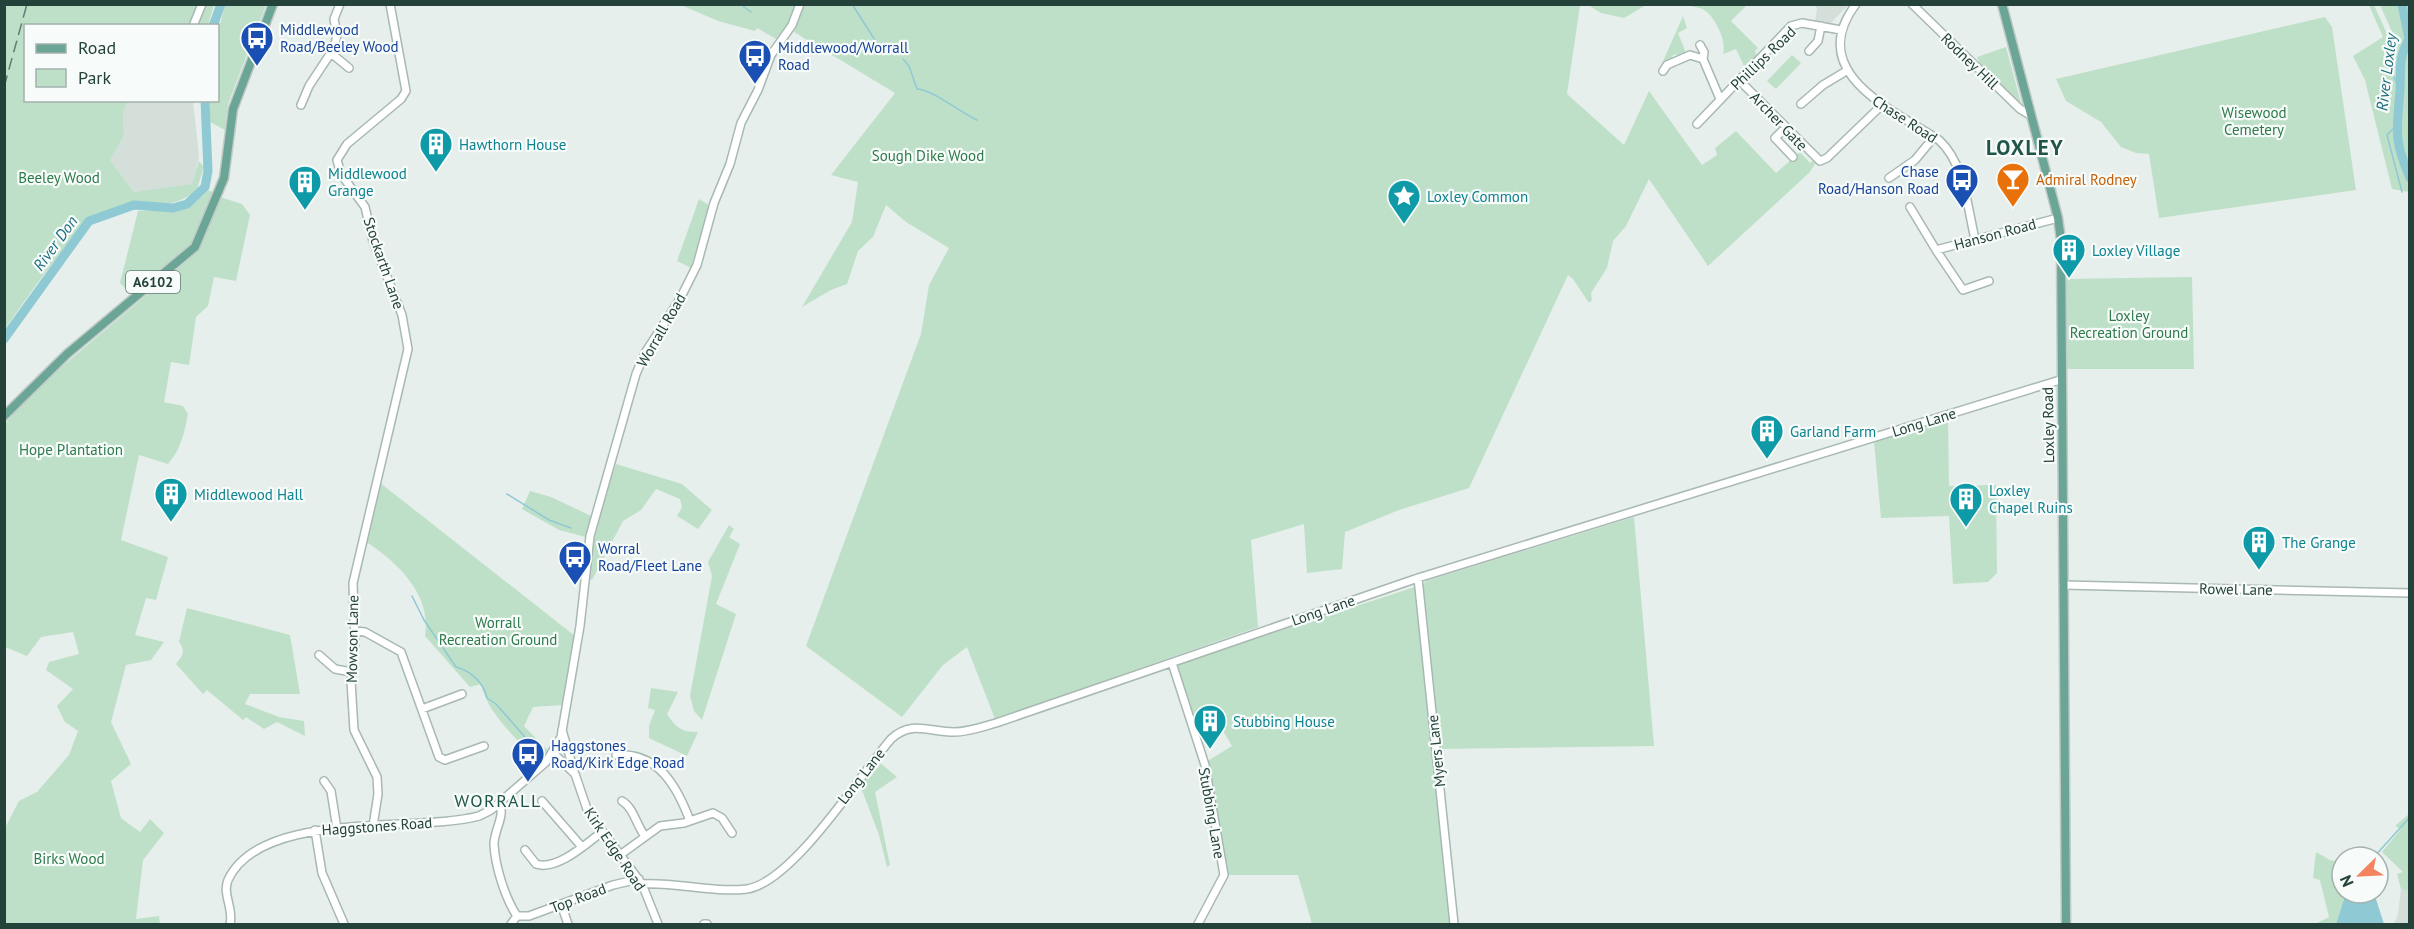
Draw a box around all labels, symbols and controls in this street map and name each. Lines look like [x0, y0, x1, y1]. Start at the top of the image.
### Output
bus stop icon: Middlewood Road/Beeley Wood [239, 20, 275, 67]
place label: Middlewood Road/Beeley Wood [280, 20, 399, 56]
street label: Phillips Road [1726, 22, 1800, 94]
legend [24, 24, 219, 102]
street label: Rodney Hill [1937, 29, 2003, 94]
water label: River Loxley [2371, 31, 2401, 112]
text: Road [78, 36, 116, 59]
bus stop icon: Middlewood/Worrall Road [737, 38, 773, 85]
place label: Middlewood/Worrall Road [778, 38, 909, 74]
text: Park [78, 66, 111, 89]
street label: Archer Gate [1746, 88, 1812, 154]
street label: Chase Road [1869, 91, 1941, 147]
park label: Wisewood Cemetery [2221, 103, 2287, 139]
building icon: Hawthorn House [418, 126, 454, 173]
district label: LOXLEY [1986, 134, 2064, 161]
place label: Hawthorn House [459, 135, 566, 154]
park label: Sough Dike Wood [872, 146, 984, 165]
bar icon: Admiral Rodney [1995, 161, 2031, 208]
place label: Chase Road/Hanson Road [1818, 162, 1939, 198]
bus stop icon: Chase Road/Hanson Road [1944, 162, 1980, 209]
building icon: Middlewood Grange [287, 164, 323, 211]
place label: Middlewood Grange [328, 164, 407, 200]
park label: Beeley Wood [18, 168, 100, 187]
place label: Admiral Rodney [2036, 170, 2137, 189]
place icon: Loxley Common [1386, 178, 1422, 225]
place label: Loxley Common [1427, 187, 1528, 206]
water label: River Don [28, 212, 82, 274]
street label: Hanson Road [1952, 214, 2038, 254]
street label: Stockarth Lane [359, 215, 409, 311]
building icon: Loxley Village [2051, 232, 2087, 279]
place label: Loxley Village [2092, 241, 2180, 260]
road number: A6102 [126, 271, 180, 293]
street label: Worrall Road [632, 290, 690, 370]
park label: Loxley Recreation Ground [2070, 306, 2188, 342]
street label: Loxley Road [2038, 387, 2058, 463]
street label: Long Lane [1890, 403, 1958, 441]
building icon: Garland Farm [1749, 413, 1785, 460]
place label: Garland Farm [1790, 422, 1876, 441]
park label: Hope Plantation [19, 440, 123, 459]
building icon: Middlewood Hall [153, 476, 189, 523]
building icon: Loxley Chapel Ruins [1948, 481, 1984, 528]
place label: Loxley Chapel Ruins [1989, 481, 2073, 517]
place label: Middlewood Hall [194, 485, 304, 504]
building icon: The Grange [2241, 524, 2277, 571]
place label: The Grange [2282, 533, 2356, 552]
bus stop icon: Worral Road/Fleet Lane [557, 539, 593, 586]
place label: Worral Road/Fleet Lane [598, 539, 702, 575]
street label: Rowel Lane [2199, 579, 2273, 599]
street label: Long Lane [1289, 590, 1357, 630]
street label: Mowson Lane [342, 595, 362, 683]
park label: Worrall Recreation Ground [439, 613, 557, 649]
building icon: Stubbing House [1192, 703, 1228, 750]
place label: Stubbing House [1233, 712, 1335, 731]
street label: Myers Lane [1423, 714, 1449, 788]
bus stop icon: Haggstones Road/Kirk Edge Road [510, 736, 546, 783]
place label: Haggstones Road/Kirk Edge Road [551, 736, 685, 772]
street label: Long Lane [833, 744, 889, 808]
street label: Stubbing Lane [1195, 766, 1229, 860]
district label: WORRALL [454, 789, 542, 812]
street label: Kirk Edge Road [580, 804, 650, 894]
street label: Haggstones Road [321, 813, 433, 839]
north arrow [2330, 845, 2390, 905]
park label: Birks Wood [33, 849, 105, 868]
text: N [2335, 872, 2358, 890]
street label: Top Road [547, 879, 609, 917]

